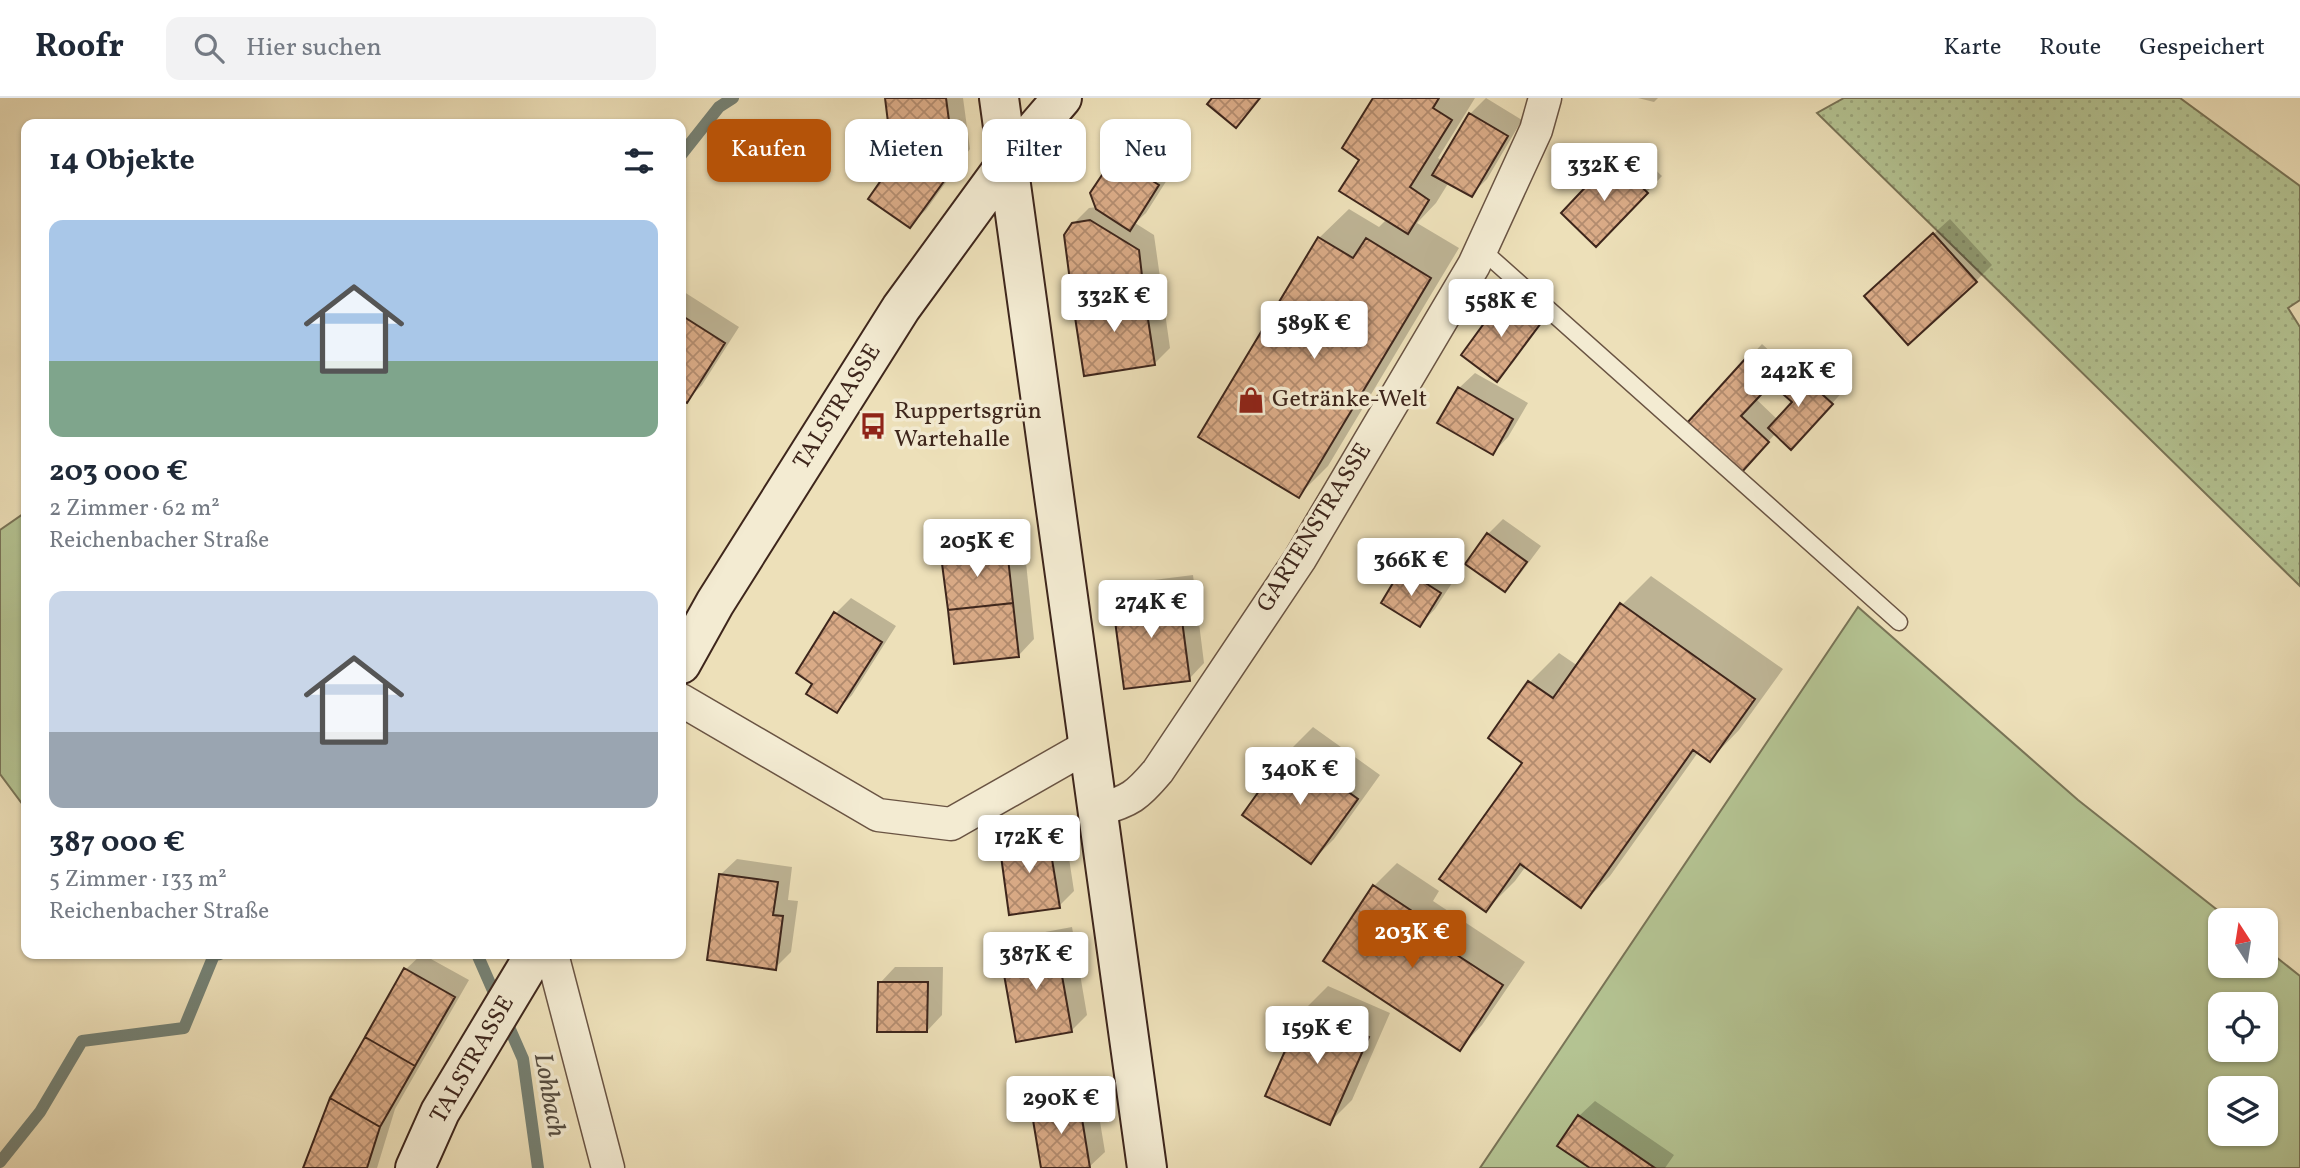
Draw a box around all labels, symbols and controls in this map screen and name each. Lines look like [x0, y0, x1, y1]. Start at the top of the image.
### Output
search box [166, 17, 656, 80]
text: Roofr [35, 25, 124, 71]
icon: search [190, 29, 228, 67]
text: Hier suchen [246, 30, 382, 66]
text: Karte [1944, 31, 2001, 65]
text: Route [2039, 31, 2101, 65]
text: Gespeichert [2139, 31, 2265, 65]
chip: Kaufen [707, 119, 831, 182]
chip: Mieten [845, 119, 968, 182]
chip: Filter [982, 119, 1086, 182]
chip: Neu [1100, 119, 1191, 182]
text: 14 Objekte [49, 140, 195, 182]
icon: filters [620, 142, 658, 180]
pin: 332K € [1547, 144, 1661, 203]
text: 332K € [1567, 150, 1641, 182]
icon: home [291, 266, 417, 392]
pin: 332K € [1057, 274, 1171, 334]
pin: 558K € [1444, 280, 1558, 339]
text: 332K € [1077, 281, 1151, 313]
text: 558K € [1465, 286, 1537, 318]
pin: 589K € [1257, 302, 1371, 361]
text: 589K € [1277, 308, 1351, 340]
street label: TALSTRASSE [786, 338, 890, 476]
pin: 242K € [1741, 350, 1855, 409]
text: 242K € [1760, 356, 1836, 388]
place label: Getränke-Welt [1272, 383, 1427, 417]
shop icon: Getränke-Welt [1236, 385, 1266, 415]
place label: Ruppertsgrün Wartehalle [894, 395, 1042, 457]
bus stop icon: Ruppertsgrün Wartehalle [858, 411, 888, 441]
street label: GARTENSTRASSE [1249, 437, 1381, 619]
text: 203 000 € [49, 451, 188, 493]
text: 2 Zimmer · 62 m² [49, 493, 220, 525]
pin: 205K € [920, 519, 1034, 579]
text: Reichenbacher Straße [49, 525, 269, 557]
text: 205K € [939, 526, 1015, 558]
pin: 366K € [1354, 538, 1468, 598]
text: 366K € [1373, 545, 1449, 577]
pin: 274K € [1094, 580, 1208, 640]
text: 274K € [1114, 587, 1188, 619]
icon: home [291, 637, 417, 763]
pin: 340K € [1243, 748, 1357, 807]
text: 340K € [1261, 754, 1339, 786]
pin: 172K € [972, 816, 1086, 875]
text: 387 000 € [49, 822, 185, 864]
text: 172K € [994, 822, 1064, 854]
text: 5 Zimmer · 133 m² [49, 864, 227, 896]
text: Reichenbacher Straße [49, 896, 269, 928]
north arrow [2208, 908, 2278, 978]
map controls [2208, 908, 2278, 1146]
pin: 203K € [1355, 910, 1469, 970]
text: 203K € [1374, 917, 1450, 949]
pin: 387K € [979, 932, 1093, 992]
text: 387K € [999, 939, 1073, 971]
street label: TALSTRASSE [423, 990, 523, 1130]
button: locate [2208, 992, 2278, 1062]
pin: 159K € [1260, 1006, 1374, 1066]
text: 159K € [1282, 1013, 1353, 1045]
water label: Lohbach [524, 1050, 574, 1140]
pin: 290K € [1004, 1076, 1118, 1136]
button: layers [2208, 1076, 2278, 1146]
text: 290K € [1022, 1083, 1100, 1115]

